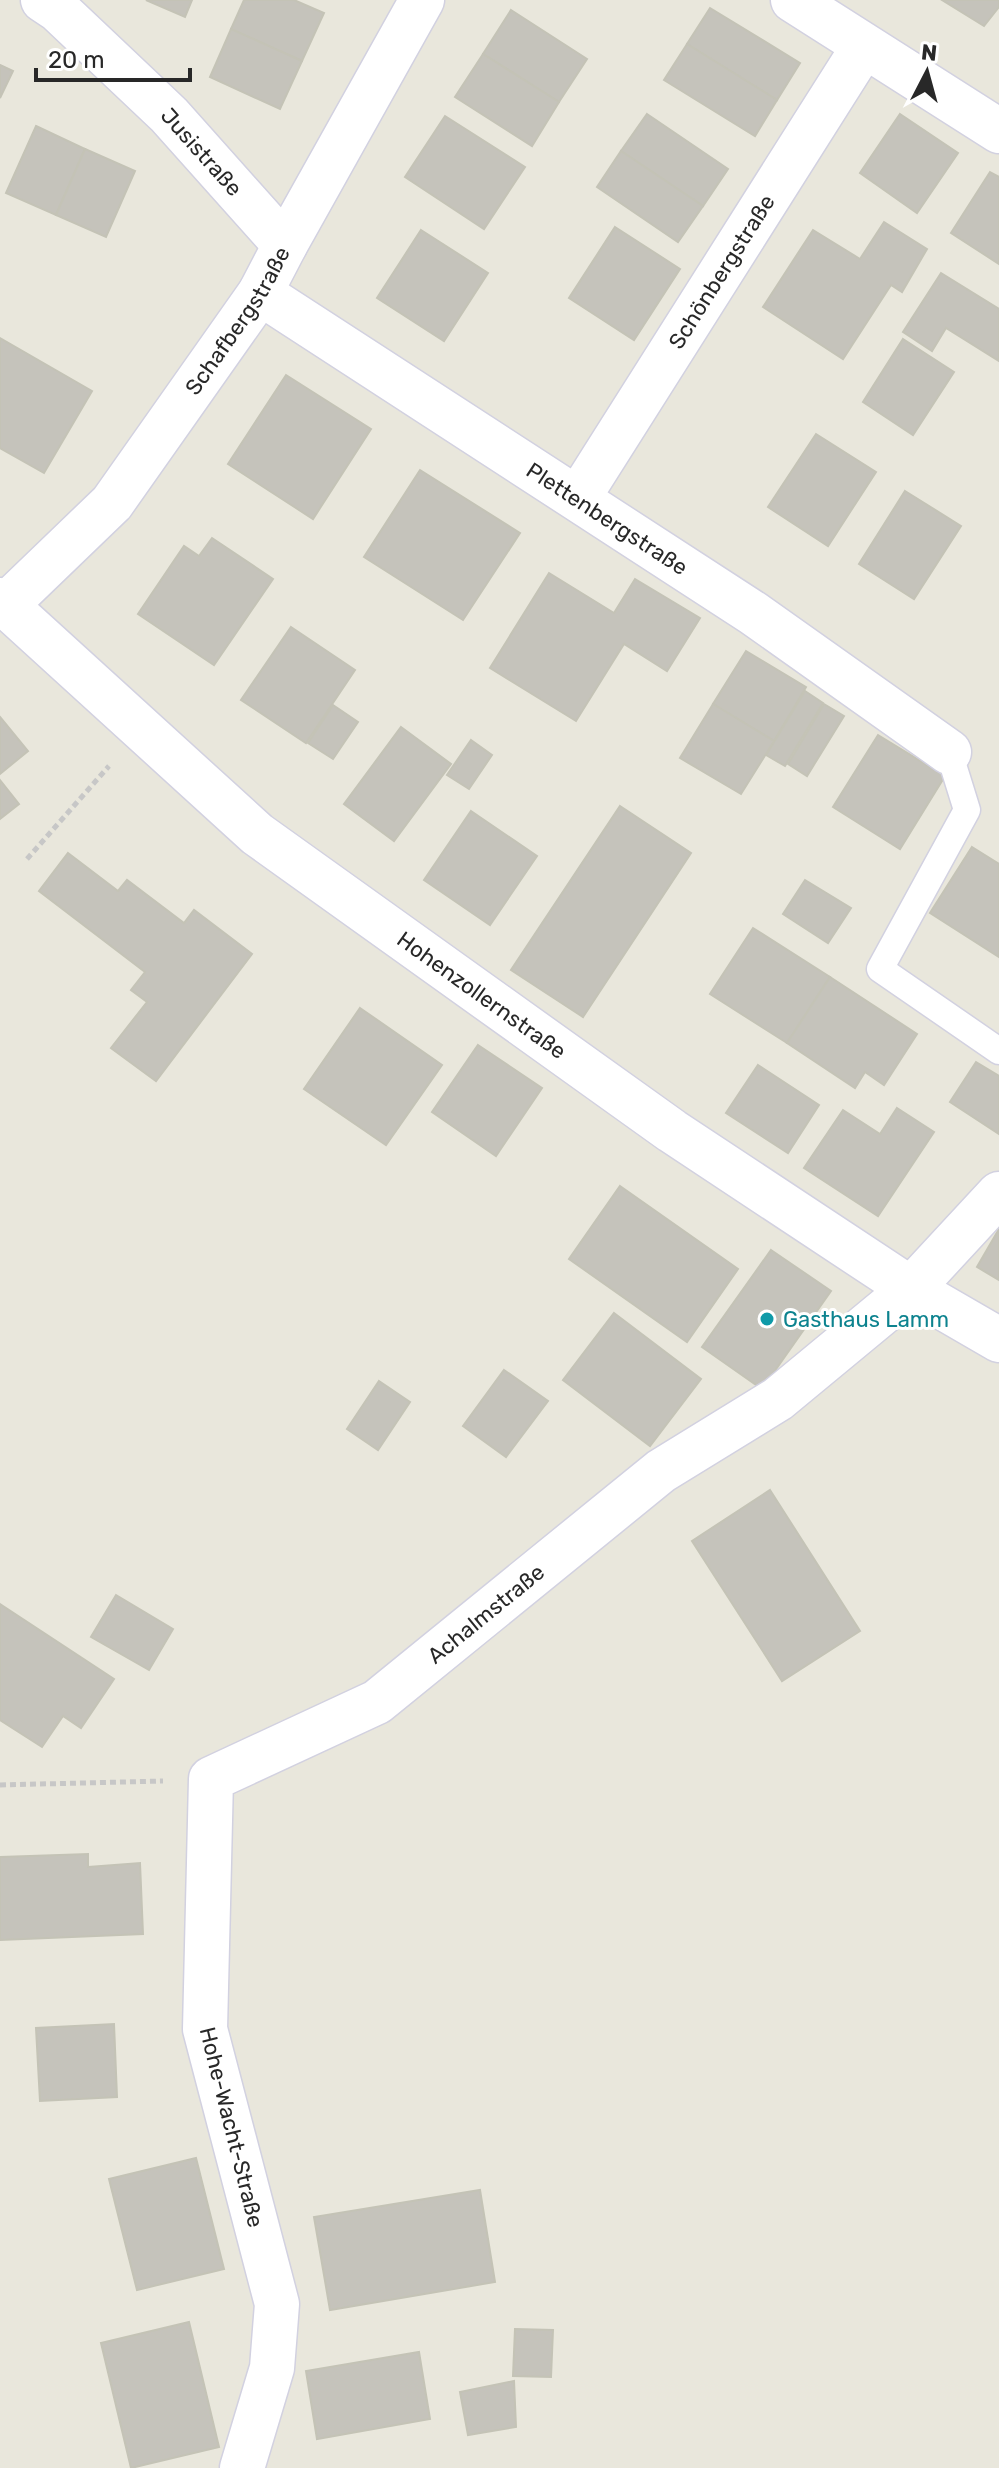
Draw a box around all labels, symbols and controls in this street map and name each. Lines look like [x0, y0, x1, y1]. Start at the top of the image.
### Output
scale bar [36, 32, 190, 82]
north arrow [887, 32, 967, 112]
text: N [920, 38, 938, 67]
text: 20 m [48, 46, 105, 74]
street label: Jusistraße [155, 102, 248, 202]
street label: Schönbergstraße [663, 190, 781, 354]
street label: Schafbergstraße [179, 242, 296, 400]
street label: Plettenbergstraße [521, 457, 693, 581]
street label: Hohenzollernstraße [392, 926, 571, 1065]
place label: Gasthaus Lamm [783, 1306, 949, 1333]
marker: Gasthaus Lamm [758, 1310, 776, 1328]
street label: Achalmstraße [422, 1559, 550, 1670]
street label: Hohe-Wacht-Straße [194, 2024, 269, 2230]

